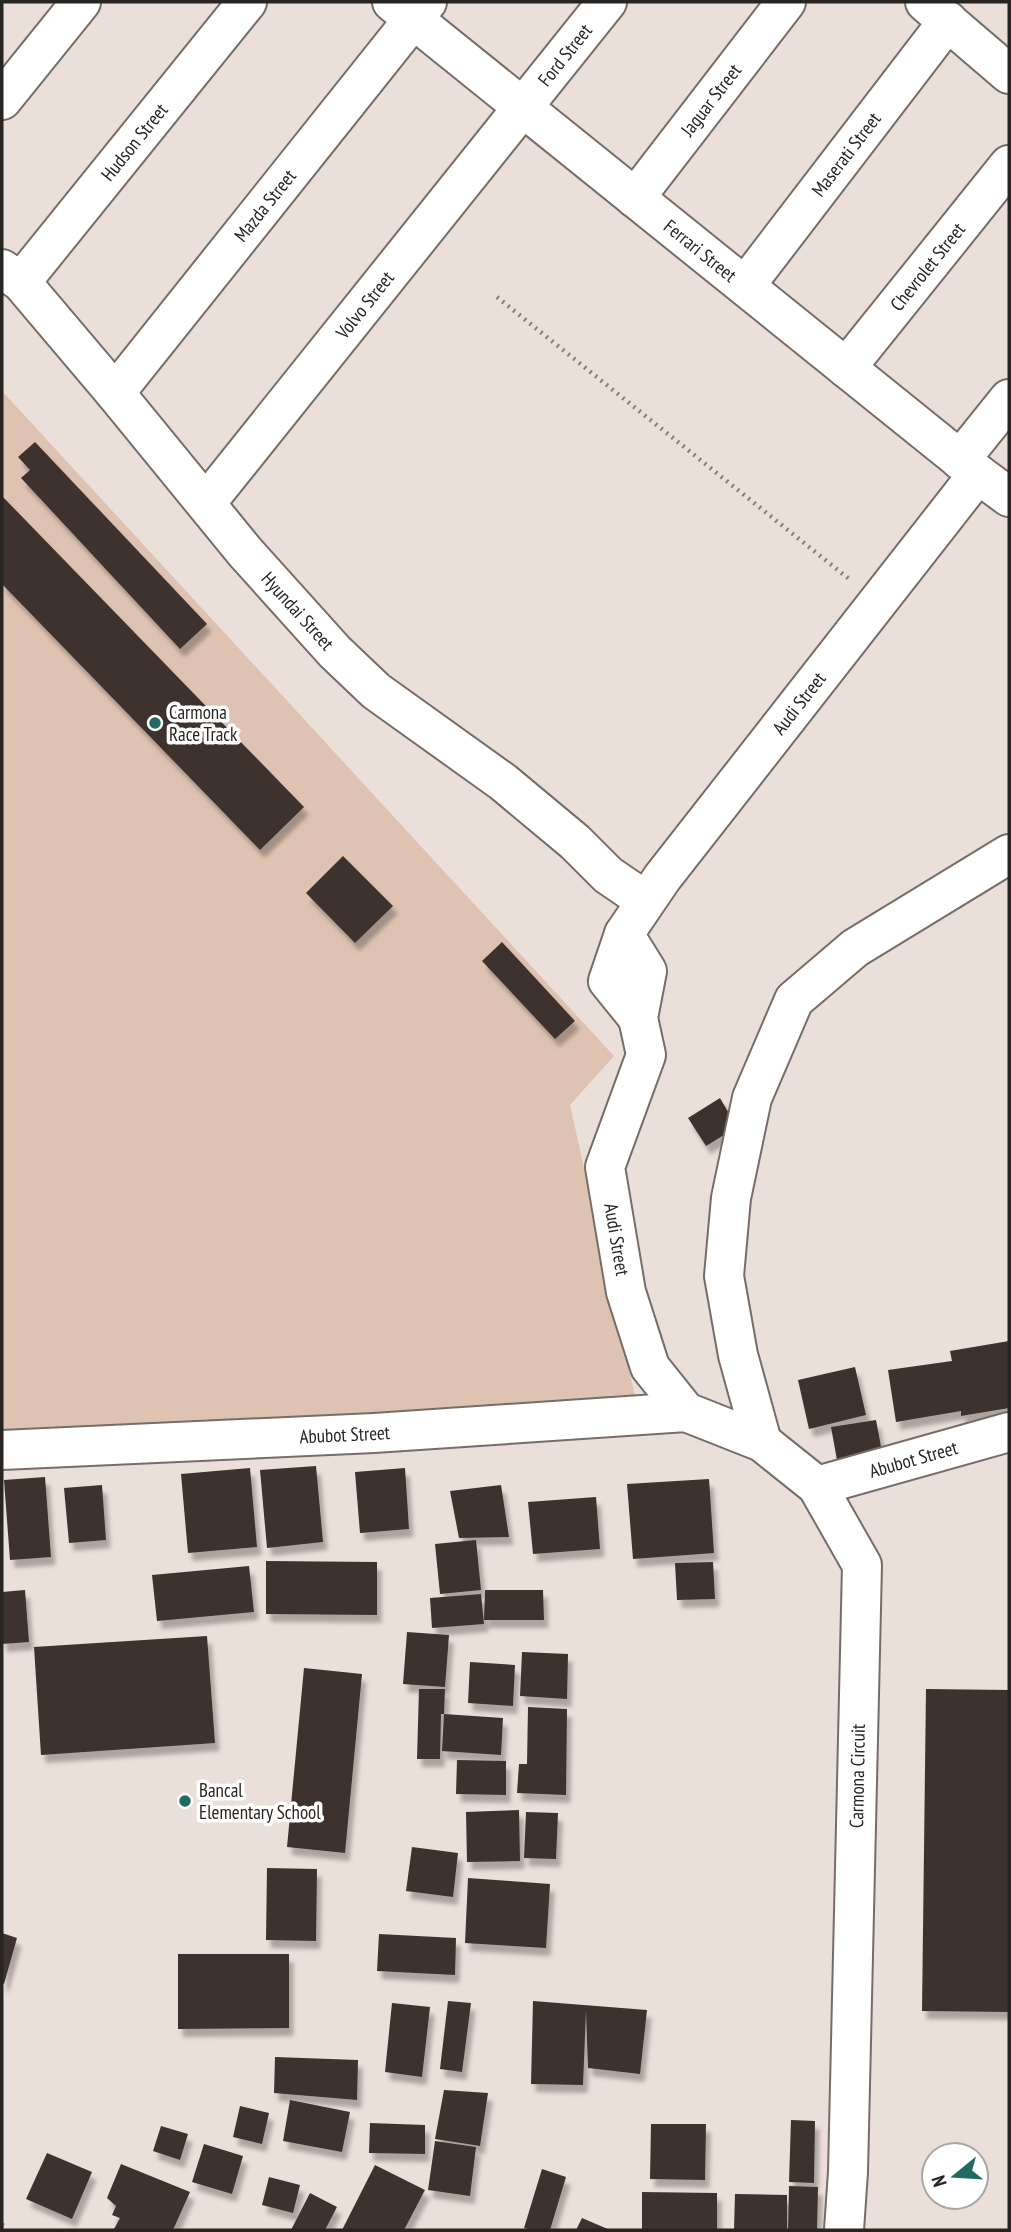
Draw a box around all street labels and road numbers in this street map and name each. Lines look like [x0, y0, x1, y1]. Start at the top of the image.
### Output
street label: Ford Street [533, 18, 597, 91]
street label: Jaguar Street [675, 58, 747, 142]
street label: Hudson Street [95, 98, 173, 186]
street label: Maserati Street [806, 107, 886, 201]
street label: Mazda Street [229, 164, 301, 246]
street label: Ferrari Street [659, 214, 742, 287]
street label: Chevrolet Street [885, 217, 971, 316]
street label: Volvo Street [330, 266, 399, 344]
street label: Hyundai Street [256, 567, 340, 656]
street label: Audi Street [767, 666, 831, 739]
street label: Audi Street [599, 1201, 635, 1278]
street label: Abubot Street [299, 1420, 391, 1448]
street label: Abubot Street [866, 1435, 961, 1483]
street label: Carmona Circuit [844, 1723, 870, 1828]

